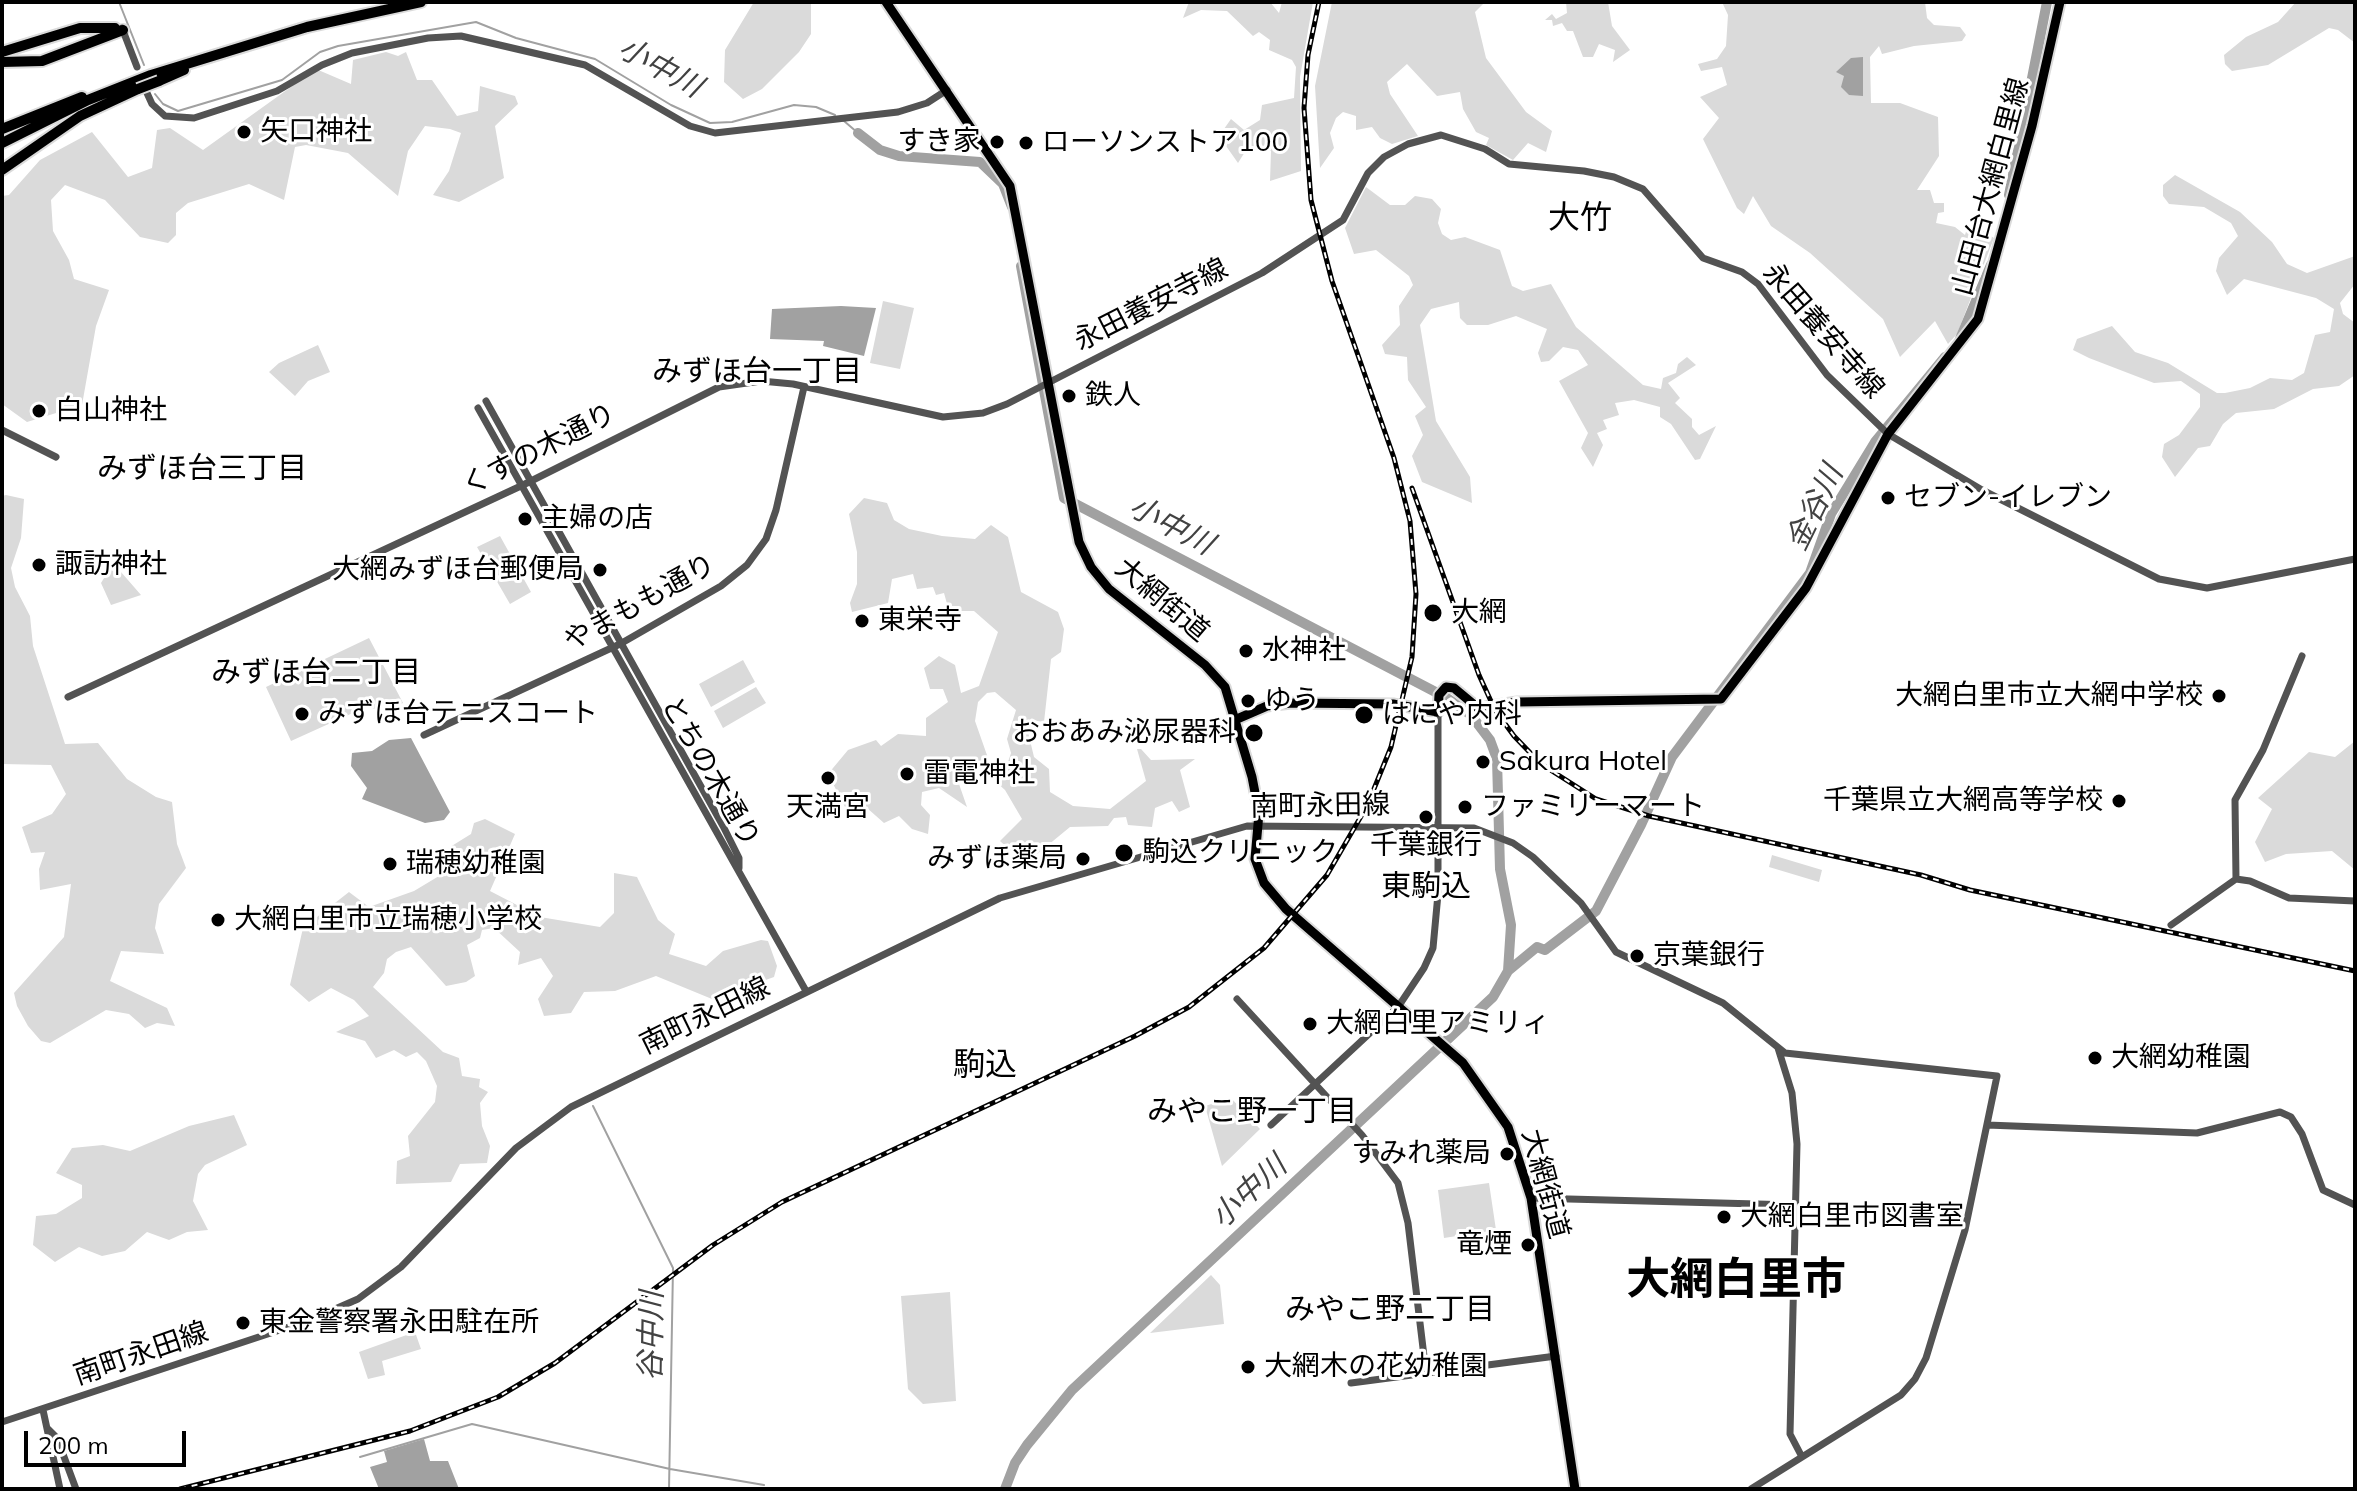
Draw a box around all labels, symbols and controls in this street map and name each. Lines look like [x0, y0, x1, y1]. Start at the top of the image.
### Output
water label: 小中川 [612, 30, 708, 106]
street label: 山田台大網白里線 [1946, 74, 2036, 300]
place label: 矢口神社 [260, 115, 372, 149]
marker: 矢口神社 [235, 123, 253, 141]
place label: すき家 [897, 125, 981, 159]
place label: ローソンストア100 [1042, 126, 1288, 160]
marker: すき家 [988, 133, 1006, 151]
marker: ローソンストア100 [1017, 134, 1035, 152]
district label: 大竹 [1548, 199, 1612, 237]
street label: 永田養安寺線 [1069, 252, 1233, 358]
street label: 永田養安寺線 [1755, 257, 1891, 405]
district label: みずほ台一丁目 [652, 354, 862, 390]
place label: 鉄人 [1085, 379, 1141, 413]
marker: 鉄人 [1060, 387, 1078, 405]
place label: 白山神社 [55, 394, 167, 428]
street label: くすの木通り [457, 397, 621, 503]
marker: 白山神社 [30, 402, 48, 420]
district label: みずほ台三丁目 [97, 451, 307, 487]
water label: 金谷川 [1779, 460, 1851, 556]
place label: セブン-イレブン [1904, 481, 2112, 515]
water label: 小中川 [1123, 489, 1219, 563]
marker: セブン-イレブン [1879, 489, 1897, 507]
place label: 主婦の店 [541, 502, 653, 536]
marker: 主婦の店 [516, 510, 534, 528]
place label: 諏訪神社 [55, 548, 167, 582]
street label: やまもも通り [558, 548, 722, 658]
street label: 大網街道 [1108, 551, 1216, 649]
place label: 大網みずほ台郵便局 [332, 553, 584, 587]
marker: 諏訪神社 [30, 556, 48, 574]
marker: 大網みずほ台郵便局 [591, 561, 609, 579]
place label: 大網 [1451, 596, 1507, 630]
marker: 大網 [1422, 602, 1444, 624]
place label: 東栄寺 [878, 604, 962, 638]
marker: 東栄寺 [853, 612, 871, 630]
place label: 水神社 [1262, 634, 1346, 668]
marker: 水神社 [1237, 642, 1255, 660]
district label: みずほ台二丁目 [211, 655, 421, 691]
place label: 大網白里市立大網中学校 [1895, 679, 2203, 713]
place label: ゆう [1264, 684, 1320, 718]
marker: 大網白里市立大網中学校 [2210, 687, 2228, 705]
street label: とちの木通り [653, 691, 767, 853]
marker: ゆう [1239, 692, 1257, 710]
place label: みずほ台テニスコート [318, 697, 598, 731]
place label: はにや内科 [1382, 698, 1522, 732]
marker: はにや内科 [1353, 704, 1375, 726]
marker: みずほ台テニスコート [293, 705, 311, 723]
place label: おおあみ泌尿器科 [1012, 716, 1236, 750]
marker: おおあみ泌尿器科 [1243, 722, 1265, 744]
place label: Sakura Hotel [1499, 745, 1667, 779]
marker: Sakura Hotel [1474, 753, 1492, 771]
place label: 雷電神社 [923, 757, 1035, 791]
marker: 雷電神社 [898, 765, 916, 783]
marker: 天満宮 [819, 769, 837, 787]
place label: 千葉県立大網高等学校 [1823, 784, 2103, 818]
street label: 南町永田線 [1250, 788, 1390, 824]
place label: ファミリーマート [1481, 790, 1705, 824]
place label: 天満宮 [786, 791, 870, 825]
marker: 千葉県立大網高等学校 [2110, 792, 2128, 810]
marker: ファミリーマート [1456, 798, 1474, 816]
marker: 千葉銀行 [1417, 808, 1435, 826]
place label: 千葉銀行 [1370, 829, 1482, 863]
place label: 駒込クリニック [1142, 836, 1338, 870]
place label: みずほ薬局 [927, 842, 1067, 876]
marker: 駒込クリニック [1113, 842, 1135, 864]
place label: 瑞穂幼稚園 [406, 847, 546, 881]
marker: みずほ薬局 [1074, 850, 1092, 868]
marker: 瑞穂幼稚園 [381, 855, 399, 873]
district label: 東駒込 [1381, 869, 1471, 905]
place label: 大網白里市立瑞穂小学校 [234, 903, 542, 937]
marker: 大網白里市立瑞穂小学校 [209, 911, 227, 929]
place label: 京葉銀行 [1653, 939, 1765, 973]
marker: 京葉銀行 [1628, 947, 1646, 965]
street label: 南町永田線 [635, 970, 775, 1062]
place label: 大網白里アミリィ [1326, 1007, 1550, 1041]
marker: 大網白里アミリィ [1301, 1015, 1319, 1033]
place label: 大網幼稚園 [2111, 1041, 2251, 1075]
district label: 駒込 [953, 1046, 1017, 1084]
marker: 大網幼稚園 [2086, 1049, 2104, 1067]
district label: みやこ野一丁目 [1147, 1094, 1357, 1130]
street label: 大網街道 [1514, 1126, 1576, 1242]
place label: すみれ薬局 [1351, 1137, 1491, 1171]
marker: すみれ薬局 [1498, 1145, 1516, 1163]
water label: 小中川 [1204, 1148, 1294, 1236]
place label: 大網白里市図書室 [1740, 1200, 1964, 1234]
marker: 大網白里市図書室 [1715, 1208, 1733, 1226]
place label: 竜煙 [1456, 1228, 1512, 1262]
marker: 竜煙 [1519, 1236, 1537, 1254]
district label: 大網白里市 [1626, 1255, 1846, 1307]
water label: 谷中川 [633, 1291, 671, 1381]
district label: みやこ野二丁目 [1285, 1292, 1495, 1328]
place label: 東金警察署永田駐在所 [259, 1306, 539, 1340]
marker: 東金警察署永田駐在所 [234, 1314, 252, 1332]
street label: 南町永田線 [69, 1315, 213, 1393]
place label: 大網木の花幼稚園 [1264, 1350, 1488, 1384]
marker: 大網木の花幼稚園 [1239, 1358, 1257, 1376]
scale bar [28, 1415, 190, 1465]
text: 200 m [38, 1430, 109, 1460]

